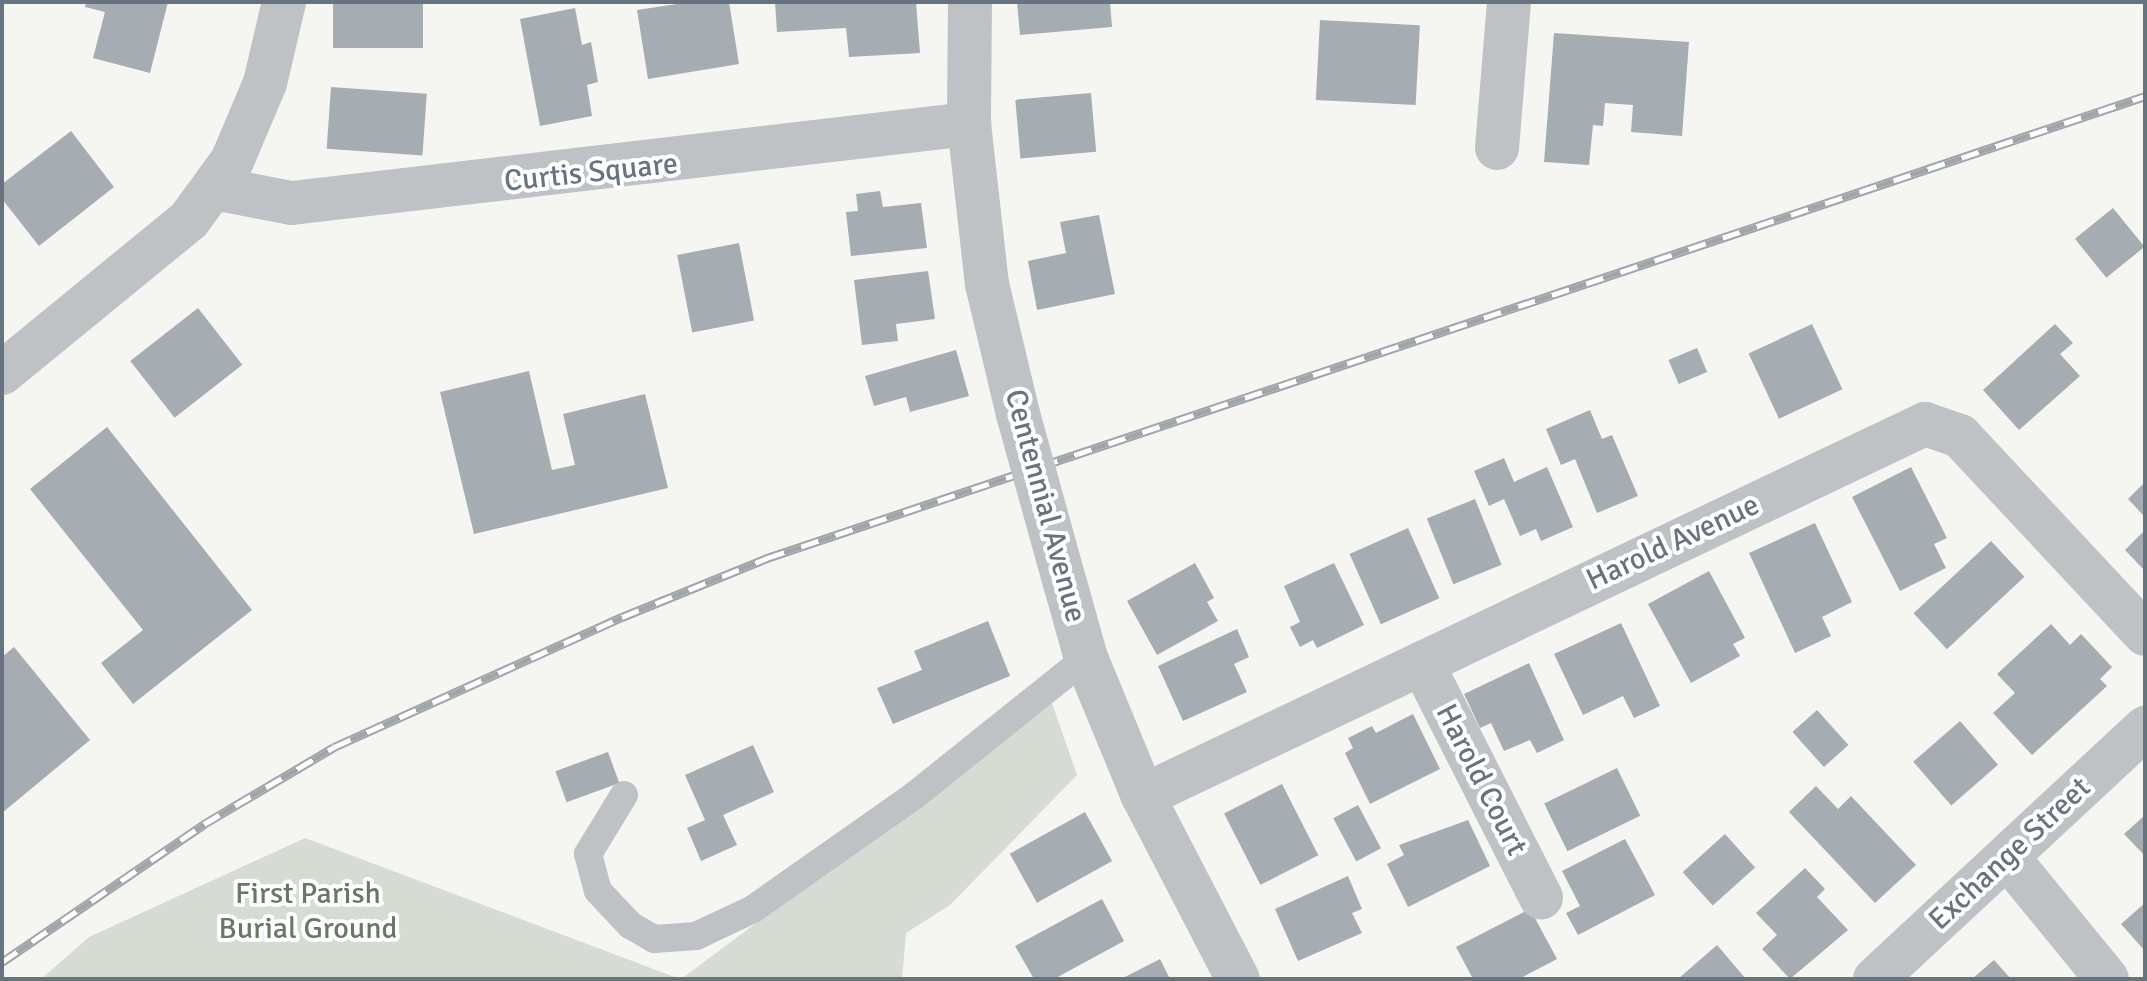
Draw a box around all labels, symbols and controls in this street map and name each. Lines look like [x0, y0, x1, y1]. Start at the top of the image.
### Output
street label: Curtis Square [502, 146, 680, 200]
street label: Centennial Avenue [997, 386, 1093, 626]
street label: Harold Avenue [1581, 487, 1765, 599]
street label: Harold Court [1428, 698, 1534, 862]
street label: Exchange Street [1922, 770, 2098, 938]
park label: First Parish Burial Ground [219, 876, 397, 946]

